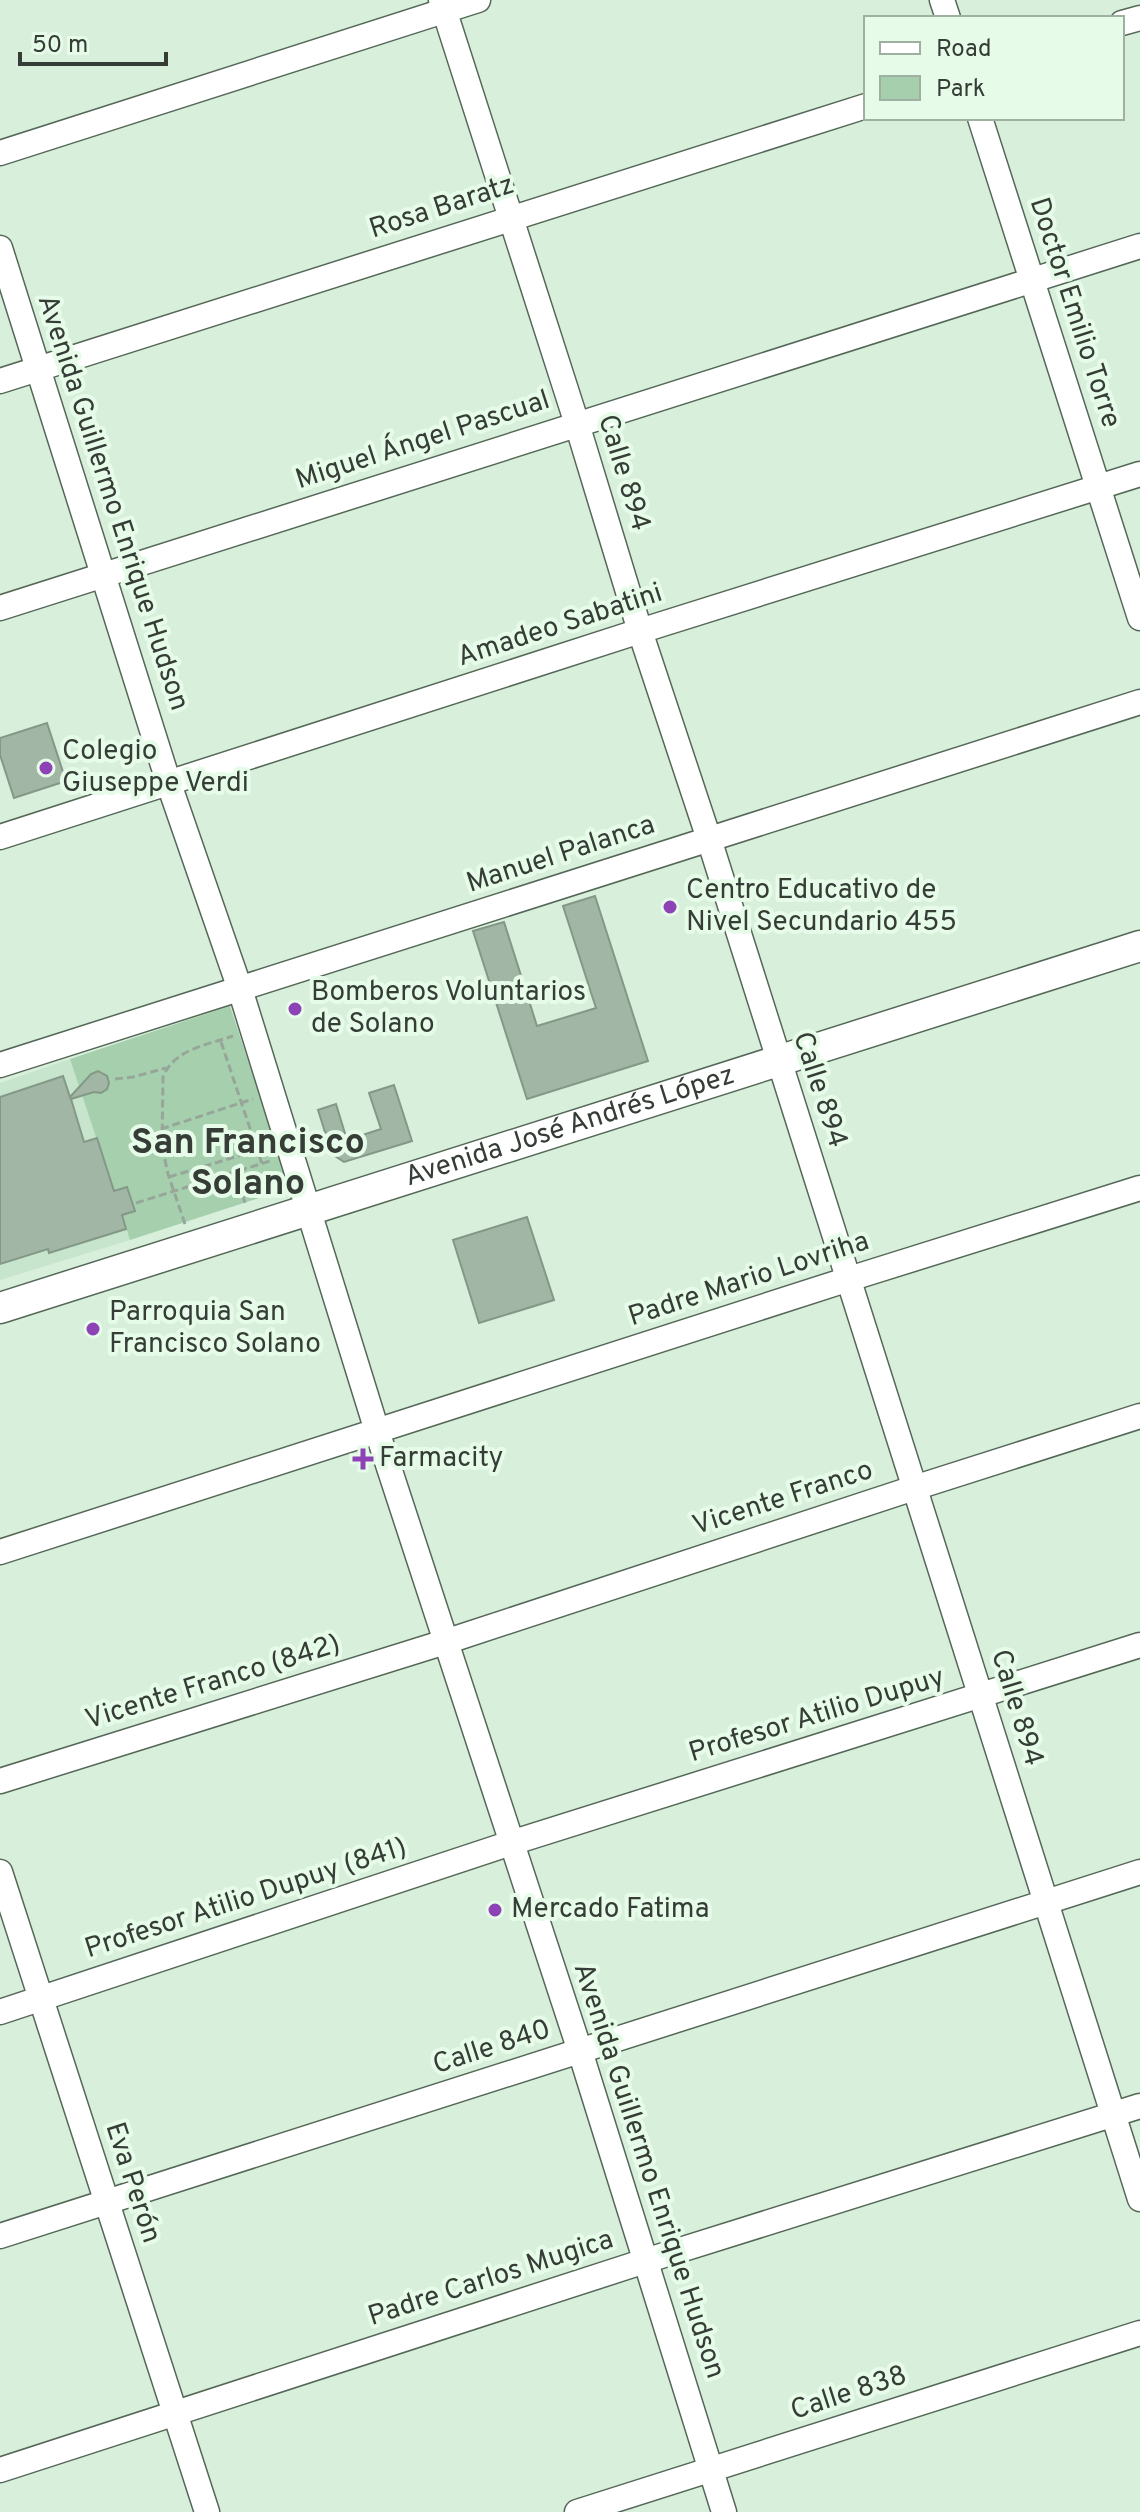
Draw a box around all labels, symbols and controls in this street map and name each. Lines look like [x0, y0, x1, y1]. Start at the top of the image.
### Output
scale bar [20, 16, 166, 66]
legend [864, 16, 1124, 120]
text: 50 m [32, 31, 88, 61]
text: Road [936, 35, 992, 65]
text: Park [936, 75, 986, 105]
street label: Rosa Baratz [365, 168, 519, 248]
street label: Doctor Emilio Torre [1020, 193, 1128, 433]
street label: Avenida Guillermo Enrique Hudson [28, 291, 196, 715]
street label: Miguel Ángel Pascual [291, 381, 555, 499]
street label: Calle 894 [588, 410, 658, 536]
street label: Amadeo Sabatini [453, 576, 667, 676]
place label: Colegio Giuseppe Verdi [62, 734, 249, 802]
marker: Colegio Giuseppe Verdi [37, 759, 55, 777]
street label: Manuel Palanca [462, 808, 660, 902]
place label: Centro Educativo de Nivel Secundario 455 [686, 873, 957, 941]
marker: Centro Educativo de Nivel Secundario 455 [661, 898, 679, 916]
place label: Bomberos Voluntarios de Solano [311, 975, 586, 1043]
marker: Bomberos Voluntarios de Solano [286, 1000, 304, 1018]
street label: Calle 894 [783, 1027, 855, 1153]
street label: Avenida José Andrés López [401, 1058, 739, 1196]
district label: San Francisco Solano [131, 1121, 365, 1208]
street label: Padre Mario Lovriha [624, 1224, 874, 1336]
place label: Parroquia San Francisco Solano [109, 1295, 321, 1363]
marker: Parroquia San Francisco Solano [84, 1320, 102, 1338]
place label: Farmacity [379, 1441, 503, 1477]
marker: Farmacity [354, 1450, 372, 1468]
street label: Vicente Franco [688, 1453, 878, 1545]
street label: Vicente Franco (842) [81, 1627, 345, 1739]
street label: Calle 894 [981, 1645, 1051, 1771]
street label: Profesor Atilio Dupuy [685, 1660, 949, 1772]
street label: Profesor Atilio Dupuy (841) [81, 1830, 411, 1968]
place label: Mercado Fatima [511, 1892, 709, 1928]
marker: Mercado Fatima [486, 1901, 504, 1919]
street label: Avenida Guillermo Enrique Hudson [564, 1959, 732, 2383]
street label: Calle 840 [429, 2012, 555, 2084]
street label: Eva Perón [96, 2118, 168, 2248]
street label: Padre Carlos Mugica [364, 2222, 618, 2336]
street label: Calle 838 [786, 2358, 912, 2430]

